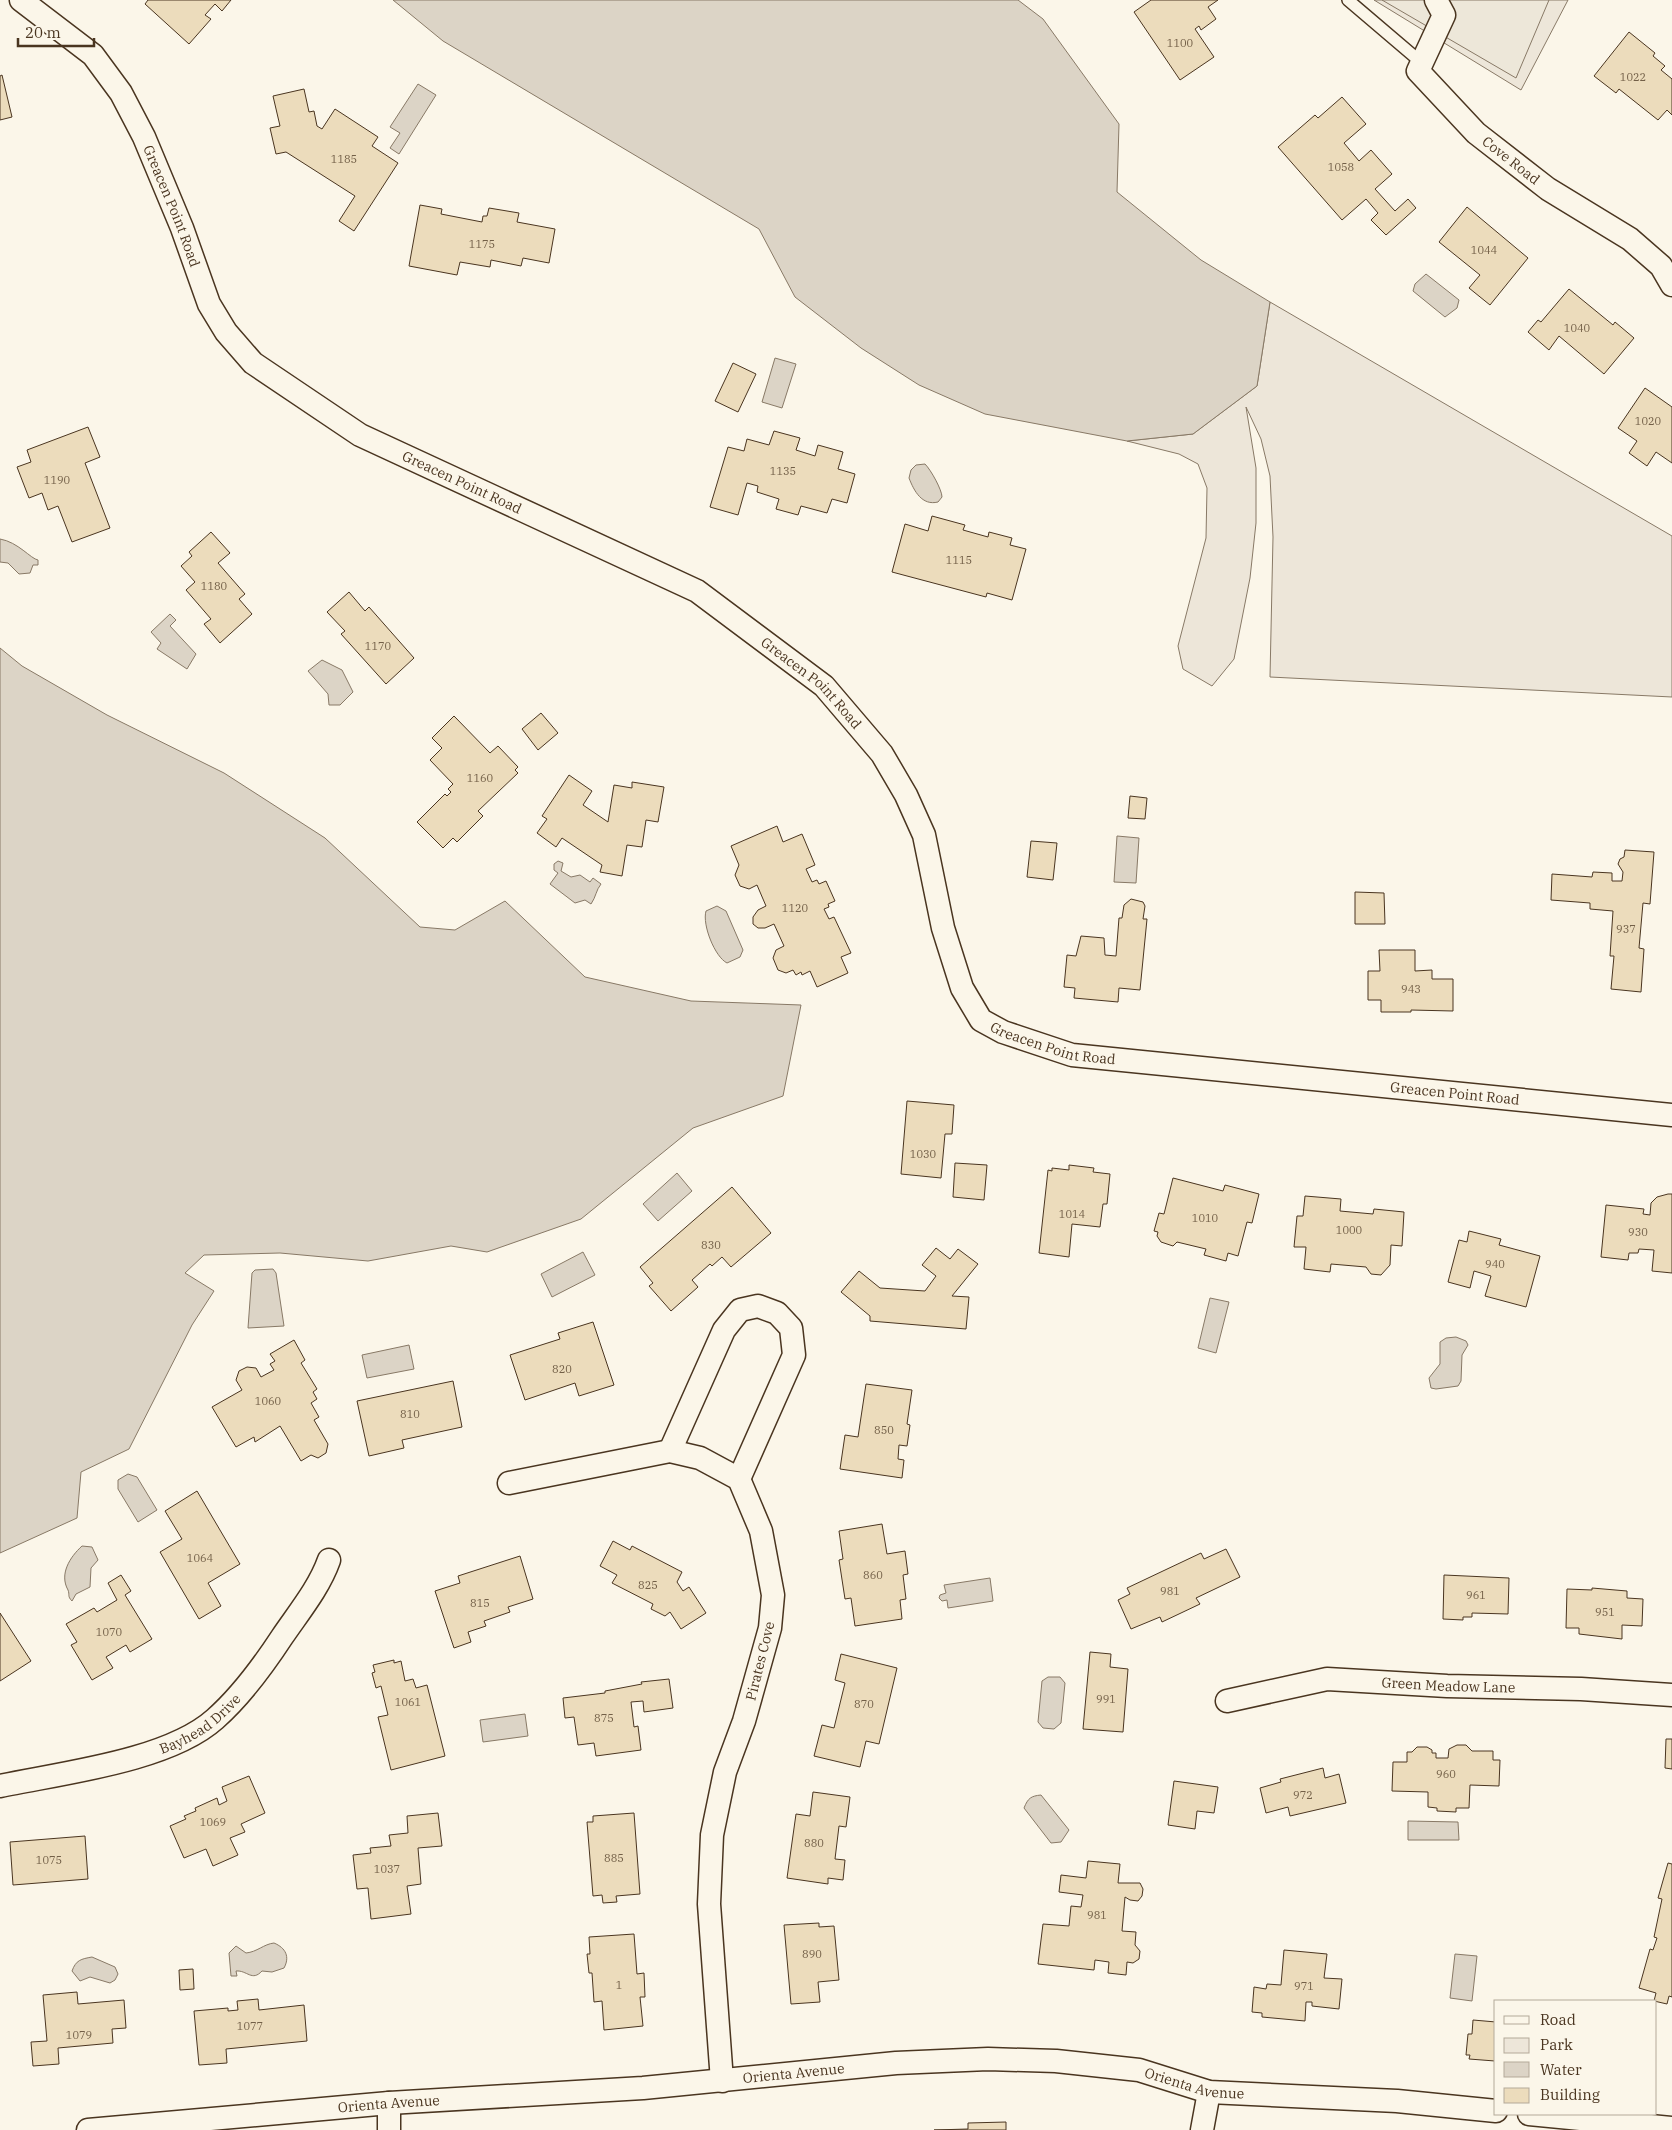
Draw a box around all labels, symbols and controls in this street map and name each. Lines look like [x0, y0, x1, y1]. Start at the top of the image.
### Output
scale bar [18, 15, 94, 47]
text: 20 m [25, 23, 61, 42]
house number: 1100 [1167, 36, 1194, 50]
house number: 1022 [1620, 70, 1646, 84]
street label: Cove Road [1479, 132, 1544, 189]
street label: Greacen Point Road [139, 142, 204, 270]
house number: 1185 [331, 152, 357, 166]
house number: 1058 [1328, 160, 1354, 174]
house number: 1175 [469, 237, 495, 251]
house number: 1044 [1471, 243, 1498, 257]
house number: 1040 [1564, 321, 1591, 335]
house number: 1020 [1635, 414, 1662, 428]
street label: Greacen Point Road [399, 447, 525, 518]
house number: 1135 [770, 464, 796, 478]
house number: 1190 [44, 473, 71, 487]
house number: 1115 [946, 553, 972, 567]
house number: 1180 [201, 579, 228, 593]
street label: Greacen Point Road [757, 633, 866, 733]
house number: 1170 [365, 639, 392, 653]
house number: 1160 [467, 771, 494, 785]
house number: 1120 [782, 901, 809, 915]
house number: 937 [1616, 922, 1636, 936]
house number: 943 [1401, 982, 1421, 996]
street label: Greacen Point Road [987, 1018, 1117, 1068]
street label: Greacen Point Road [1389, 1078, 1521, 1109]
house number: 1030 [910, 1147, 937, 1161]
house number: 1014 [1059, 1207, 1086, 1221]
house number: 1010 [1192, 1211, 1219, 1225]
house number: 1000 [1336, 1223, 1363, 1237]
house number: 930 [1628, 1225, 1648, 1239]
house number: 830 [701, 1238, 721, 1252]
house number: 940 [1485, 1257, 1505, 1271]
house number: 820 [552, 1362, 572, 1376]
house number: 1060 [255, 1394, 282, 1408]
house number: 810 [400, 1407, 420, 1421]
house number: 850 [874, 1423, 894, 1437]
house number: 1064 [187, 1551, 214, 1565]
house number: 860 [863, 1568, 883, 1582]
house number: 825 [638, 1578, 658, 1592]
house number: 981 [1160, 1584, 1180, 1598]
house number: 961 [1466, 1588, 1486, 1602]
house number: 815 [470, 1596, 490, 1610]
house number: 951 [1595, 1605, 1615, 1619]
street label: Pirates Cove [741, 1620, 779, 1702]
house number: 1070 [96, 1625, 123, 1639]
street label: Green Meadow Lane [1381, 1673, 1516, 1697]
street label: Bayhead Drive [157, 1690, 244, 1758]
house number: 991 [1096, 1692, 1116, 1706]
house number: 1061 [395, 1695, 421, 1709]
house number: 870 [854, 1697, 874, 1711]
house number: 875 [594, 1711, 614, 1725]
house number: 960 [1436, 1767, 1456, 1781]
house number: 972 [1293, 1788, 1313, 1802]
house number: 1069 [200, 1815, 226, 1829]
house number: 880 [804, 1836, 824, 1850]
house number: 885 [604, 1851, 624, 1865]
house number: 1075 [36, 1853, 62, 1867]
house number: 1037 [374, 1862, 400, 1876]
house number: 981 [1087, 1908, 1107, 1922]
house number: 890 [802, 1947, 822, 1961]
house number: 1 [616, 1978, 622, 1992]
house number: 971 [1294, 1979, 1314, 1993]
legend [1494, 2000, 1657, 2115]
text: Road [1540, 2010, 1576, 2029]
house number: 1077 [237, 2019, 263, 2033]
house number: 1079 [66, 2028, 92, 2042]
text: Park [1540, 2035, 1573, 2054]
street label: Orienta Avenue [742, 2059, 845, 2087]
text: Water [1540, 2060, 1582, 2079]
street label: Orienta Avenue [1142, 2063, 1245, 2103]
text: Building [1540, 2085, 1600, 2104]
street label: Orienta Avenue [337, 2091, 440, 2117]

